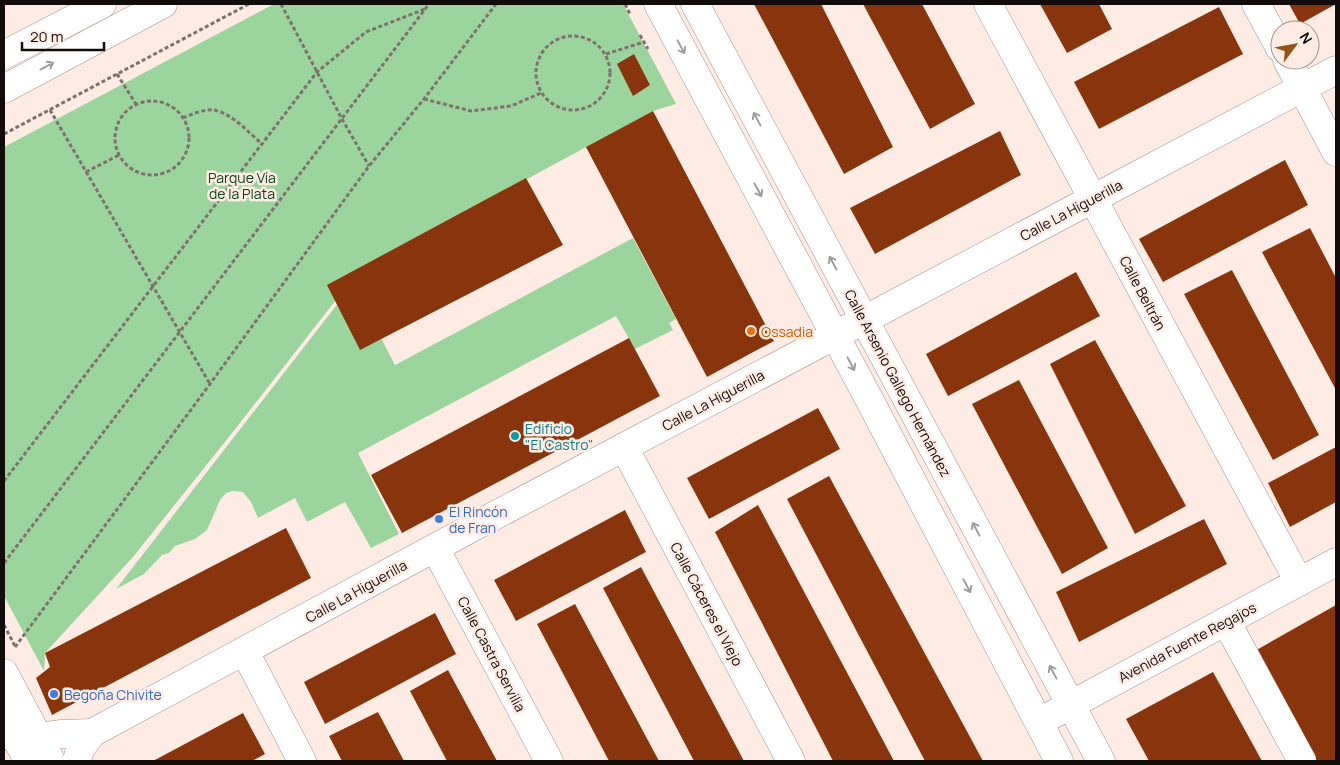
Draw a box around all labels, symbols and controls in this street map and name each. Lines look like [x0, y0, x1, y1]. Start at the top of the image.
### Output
scale bar [22, 20, 105, 52]
north arrow [1270, 20, 1320, 70]
text: 20 m [30, 26, 63, 47]
text: N [1296, 29, 1317, 47]
one-way arrow [676, 39, 686, 54]
one-way arrow [39, 61, 54, 71]
one-way arrow [751, 112, 761, 127]
park label: Parque Vía de la Plata [208, 168, 276, 203]
street label: Calle La Higuerilla [1017, 175, 1125, 245]
one-way arrow [754, 182, 763, 197]
street label: Calle Beltrán [1115, 252, 1171, 334]
one-way arrow [828, 255, 838, 270]
street label: Calle Arsenio Gallego Hernández [840, 286, 956, 480]
place label: Ossadia [761, 322, 813, 341]
marker: Ossadia [745, 325, 757, 337]
one-way arrow [846, 357, 856, 371]
street label: Calle La Higuerilla [659, 365, 767, 435]
place label: Edificio "El Castro" [525, 419, 594, 454]
marker: Edificio "El Castro" [509, 430, 521, 442]
place label: El Rincón de Fran [449, 502, 508, 537]
marker: El Rincón de Fran [433, 513, 445, 525]
one-way arrow [971, 522, 980, 537]
street label: Calle Cáceres el Viejo [666, 539, 748, 669]
street label: Calle La Higuerilla [302, 555, 410, 627]
one-way arrow [962, 578, 972, 593]
street label: Calle Castra Servilia [454, 593, 530, 715]
street label: Avenida Fuente Regajos [1115, 598, 1259, 686]
one-way arrow [1048, 665, 1057, 680]
place label: Begoña Chivite [64, 685, 162, 704]
marker: Begoña Chivite [48, 688, 60, 700]

